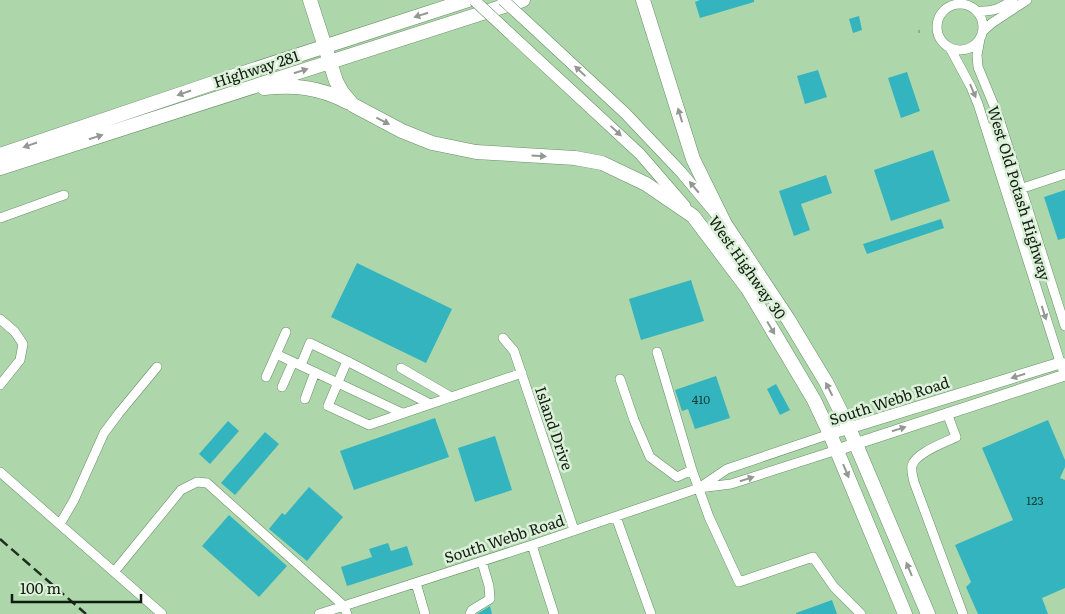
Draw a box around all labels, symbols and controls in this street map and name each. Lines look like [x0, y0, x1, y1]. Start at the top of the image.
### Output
one-way arrow [414, 11, 429, 19]
street label: Highway 281 [210, 43, 302, 93]
one-way arrow [575, 65, 587, 77]
one-way arrow [294, 66, 309, 74]
one-way arrow [969, 84, 977, 98]
one-way arrow [176, 90, 191, 97]
street label: West Old Potash Highway [982, 103, 1058, 284]
one-way arrow [675, 108, 683, 123]
one-way arrow [375, 117, 390, 125]
one-way arrow [609, 125, 621, 137]
one-way arrow [89, 132, 104, 140]
one-way arrow [22, 141, 37, 149]
one-way arrow [532, 152, 548, 160]
one-way arrow [688, 182, 700, 194]
street label: West Highway 30 [704, 210, 793, 324]
one-way arrow [1040, 305, 1048, 320]
one-way arrow [766, 321, 775, 334]
street label: South Webb Road [826, 370, 952, 430]
one-way arrow [1011, 372, 1026, 380]
one-way arrow [825, 381, 833, 396]
street label: Island Drive [530, 383, 580, 473]
house number: 410 [692, 390, 710, 408]
one-way arrow [892, 425, 907, 432]
one-way arrow [842, 464, 850, 479]
one-way arrow [739, 475, 754, 482]
house number: 123 [1026, 491, 1044, 509]
street label: South Webb Road [441, 508, 567, 568]
one-way arrow [904, 562, 912, 576]
scale bar [12, 572, 141, 604]
text: 100 m [20, 576, 61, 599]

